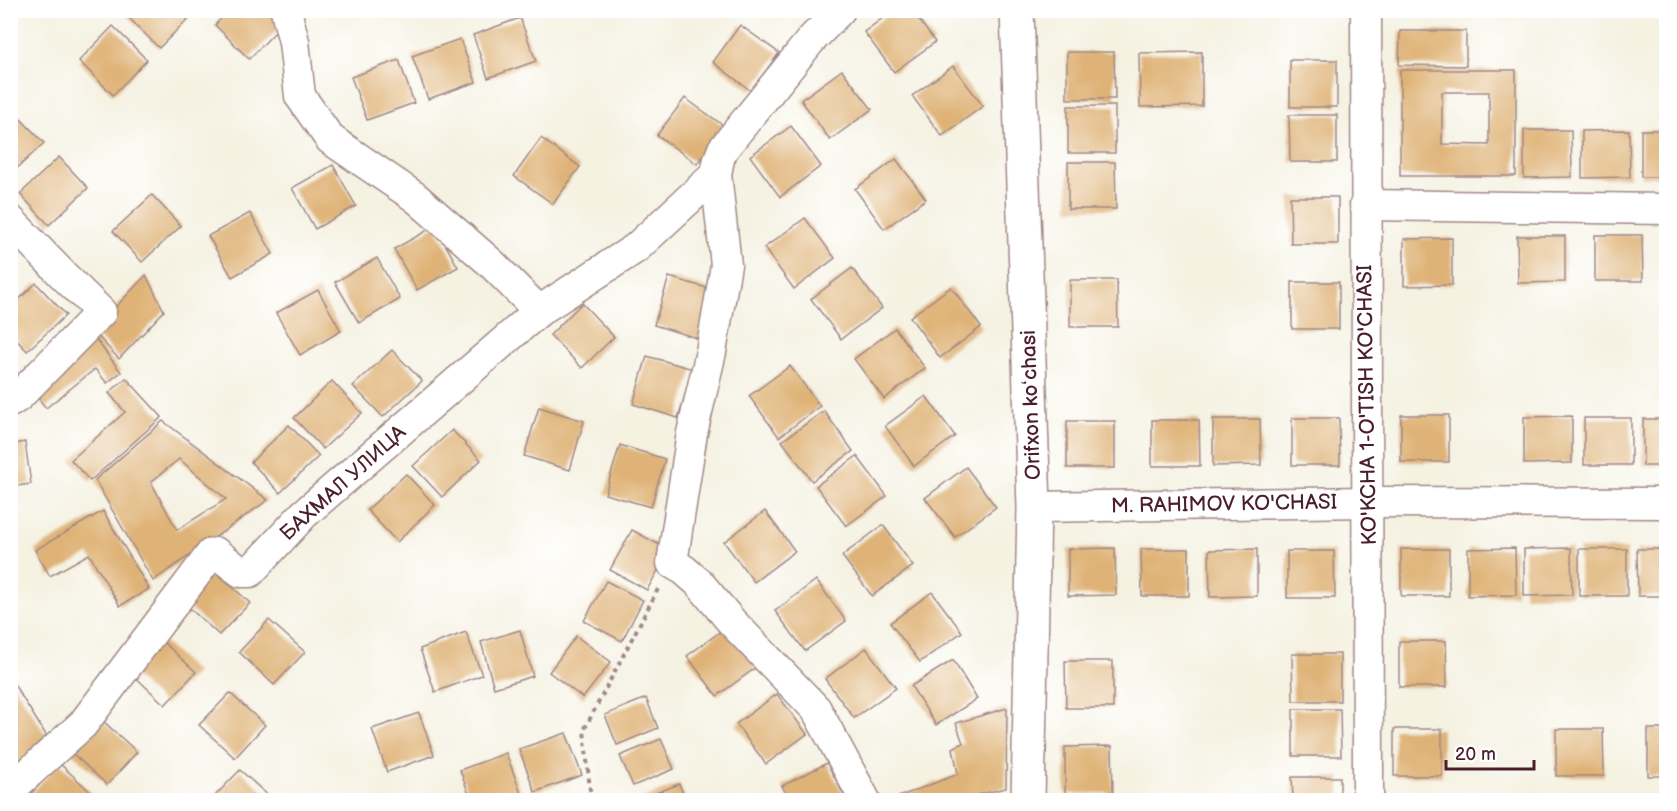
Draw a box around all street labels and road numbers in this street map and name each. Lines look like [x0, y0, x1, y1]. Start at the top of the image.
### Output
street label: KO'KCHA 1-O'TISH KO'CHASI [1352, 264, 1382, 546]
street label: Orifxon koʻchasi [1016, 330, 1046, 480]
street label: БАХМАЛ УЛИЦА [275, 420, 411, 546]
street label: M. RAHIMOV KO'CHASI [1111, 490, 1337, 518]

